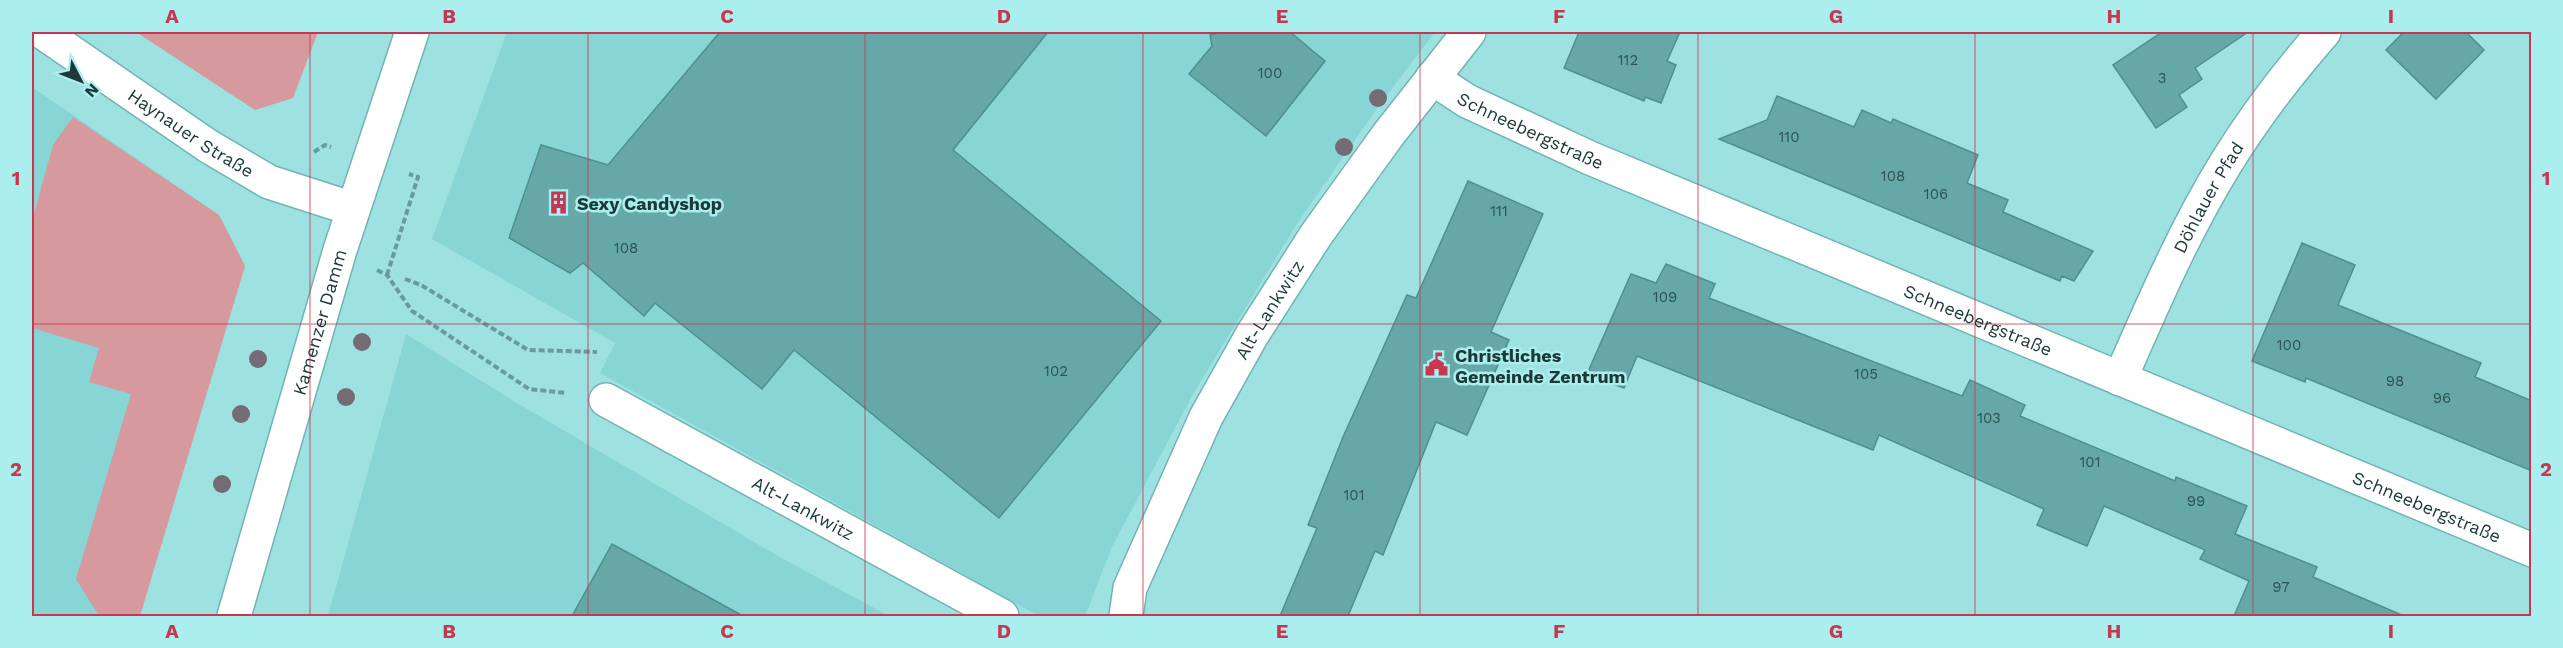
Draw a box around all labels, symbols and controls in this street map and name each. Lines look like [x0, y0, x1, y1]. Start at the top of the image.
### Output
text: A [165, 4, 179, 28]
text: B [442, 4, 456, 28]
text: C [720, 4, 734, 28]
text: D [997, 4, 1011, 28]
text: E [1276, 4, 1288, 28]
text: F [1553, 4, 1565, 28]
text: G [1829, 4, 1843, 28]
text: H [2107, 4, 2121, 28]
text: I [2388, 4, 2394, 28]
north arrow [51, 51, 111, 111]
house number: 112 [1618, 51, 1638, 69]
house number: 100 [1258, 64, 1282, 82]
house number: 3 [2158, 69, 2166, 87]
text: N [81, 80, 103, 101]
street label: Haynauer Straße [124, 84, 258, 181]
street label: Schneebergstraße [1453, 87, 1607, 173]
house number: 110 [1778, 128, 1800, 146]
street label: Döhlauer Pfad [2168, 138, 2247, 256]
text: 1 [12, 166, 20, 190]
text: 1 [2542, 166, 2550, 190]
house number: 108 [1881, 167, 1905, 185]
house number: 106 [1924, 185, 1948, 203]
building icon: Sexy Candyshop [546, 190, 572, 216]
place label: Sexy Candyshop [577, 193, 722, 214]
house number: 111 [1490, 202, 1508, 220]
house number: 108 [614, 239, 638, 257]
street label: Kamenzer Damm [288, 247, 350, 397]
street label: Alt-Lankwitz [1230, 256, 1308, 363]
street label: Schneebergstraße [1901, 279, 2056, 360]
house number: 109 [1653, 288, 1677, 306]
house number: 100 [2277, 336, 2301, 354]
place label: Christliches Gemeinde Zentrum [1455, 345, 1626, 387]
public building icon: Christliches Gemeinde Zentrum [1424, 352, 1450, 378]
house number: 102 [1044, 362, 1068, 380]
house number: 105 [1854, 365, 1878, 383]
house number: 98 [2386, 372, 2404, 390]
house number: 96 [2433, 389, 2451, 407]
house number: 103 [1977, 409, 2001, 427]
house number: 101 [2079, 453, 2101, 471]
text: 2 [10, 457, 22, 481]
text: 2 [2540, 457, 2552, 481]
street label: Schneebergstraße [2350, 466, 2504, 546]
street label: Alt-Lankwitz [749, 471, 858, 544]
house number: 101 [1343, 486, 1365, 504]
house number: 99 [2187, 492, 2205, 510]
house number: 97 [2272, 578, 2290, 596]
text: A [165, 619, 179, 643]
text: B [442, 619, 456, 643]
text: C [720, 619, 734, 643]
text: D [997, 619, 1011, 643]
text: E [1276, 619, 1288, 643]
text: F [1553, 619, 1565, 643]
text: G [1829, 619, 1843, 643]
text: H [2107, 619, 2121, 643]
text: I [2388, 619, 2394, 643]

